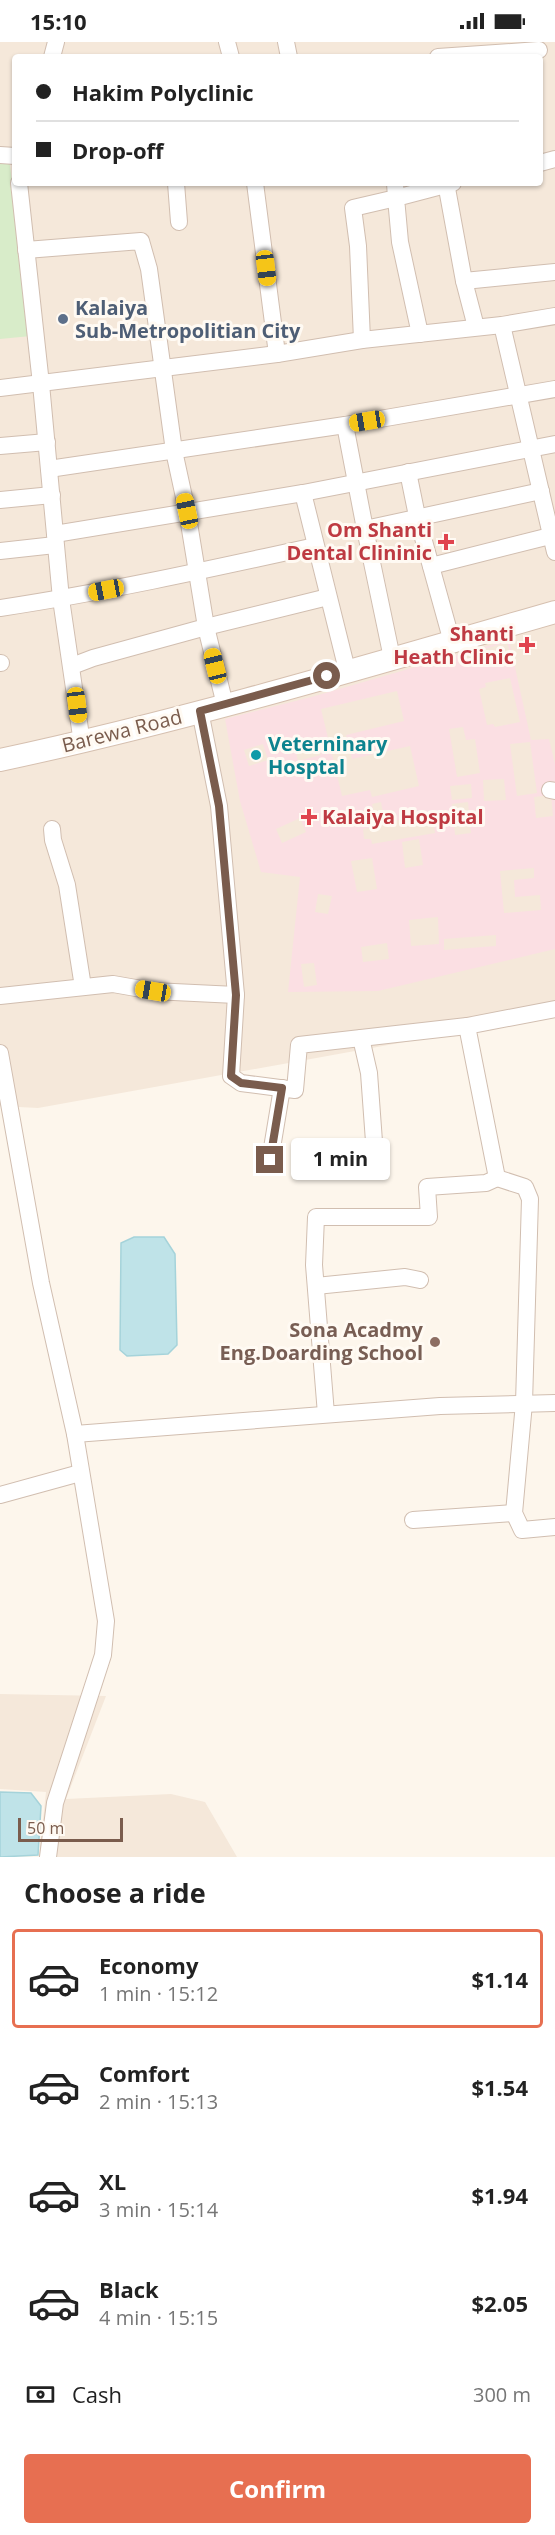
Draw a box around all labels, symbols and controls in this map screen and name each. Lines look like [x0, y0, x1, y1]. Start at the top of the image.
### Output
text: 15:10 [30, 6, 87, 36]
text: Hakim Polyclinic [72, 77, 254, 107]
text: Drop-off [72, 135, 164, 165]
car [255, 249, 277, 287]
place label: Kalaiya Sub-Metropolitian City [75, 294, 301, 344]
marker: Kalaiya Sub-Metropolitian City [56, 312, 70, 326]
car [348, 409, 386, 433]
car [174, 492, 200, 530]
place label: Om Shanti Dental Clininic [286, 516, 432, 566]
marker: Om Shanti Dental Clininic [437, 533, 455, 551]
car [87, 578, 125, 602]
place label: Shanti Heath Clinic [393, 620, 514, 670]
marker: Shanti Heath Clinic [518, 636, 536, 654]
car [202, 646, 228, 686]
route start [313, 662, 340, 689]
car [66, 686, 88, 724]
street label: Barewa Road [59, 703, 185, 758]
place label: Veterninary Hosptal [268, 730, 388, 780]
marker: Veterninary Hosptal [249, 748, 263, 762]
place label: Kalaiya Hospital [322, 803, 484, 830]
marker: Kalaiya Hospital [300, 808, 318, 826]
car [134, 979, 172, 1003]
callout: 1 min [291, 1139, 390, 1181]
text: 1 min [313, 1145, 368, 1172]
route end [256, 1146, 283, 1173]
place label: Sona Acadmy Eng.Doarding School [220, 1316, 424, 1366]
marker: Sona Acadmy Eng.Doarding School [428, 1335, 442, 1349]
scale bar [18, 1815, 123, 1842]
text: 50 m [27, 1817, 64, 1839]
text: Choose a ride [24, 1874, 206, 1911]
text: Economy [99, 1950, 198, 1980]
icon: car [27, 1952, 81, 2006]
text: $1.14 [471, 1964, 528, 1994]
text: 1 min · 15:12 [99, 1980, 218, 2007]
text: Comfort [99, 2058, 190, 2088]
icon: car [27, 2060, 81, 2114]
text: $1.54 [471, 2072, 528, 2102]
text: 2 min · 15:13 [99, 2088, 218, 2115]
text: XL [99, 2166, 126, 2196]
icon: car [27, 2168, 81, 2222]
text: $1.94 [471, 2180, 528, 2210]
text: 3 min · 15:14 [99, 2196, 218, 2223]
text: Black [99, 2274, 159, 2304]
icon: car [27, 2276, 81, 2330]
text: $2.05 [471, 2288, 528, 2318]
text: 4 min · 15:15 [99, 2304, 218, 2331]
icon: cash [24, 2378, 57, 2411]
text: Cash [72, 2379, 122, 2409]
text: 300 m [473, 2381, 531, 2408]
button: Confirm [24, 2454, 531, 2523]

